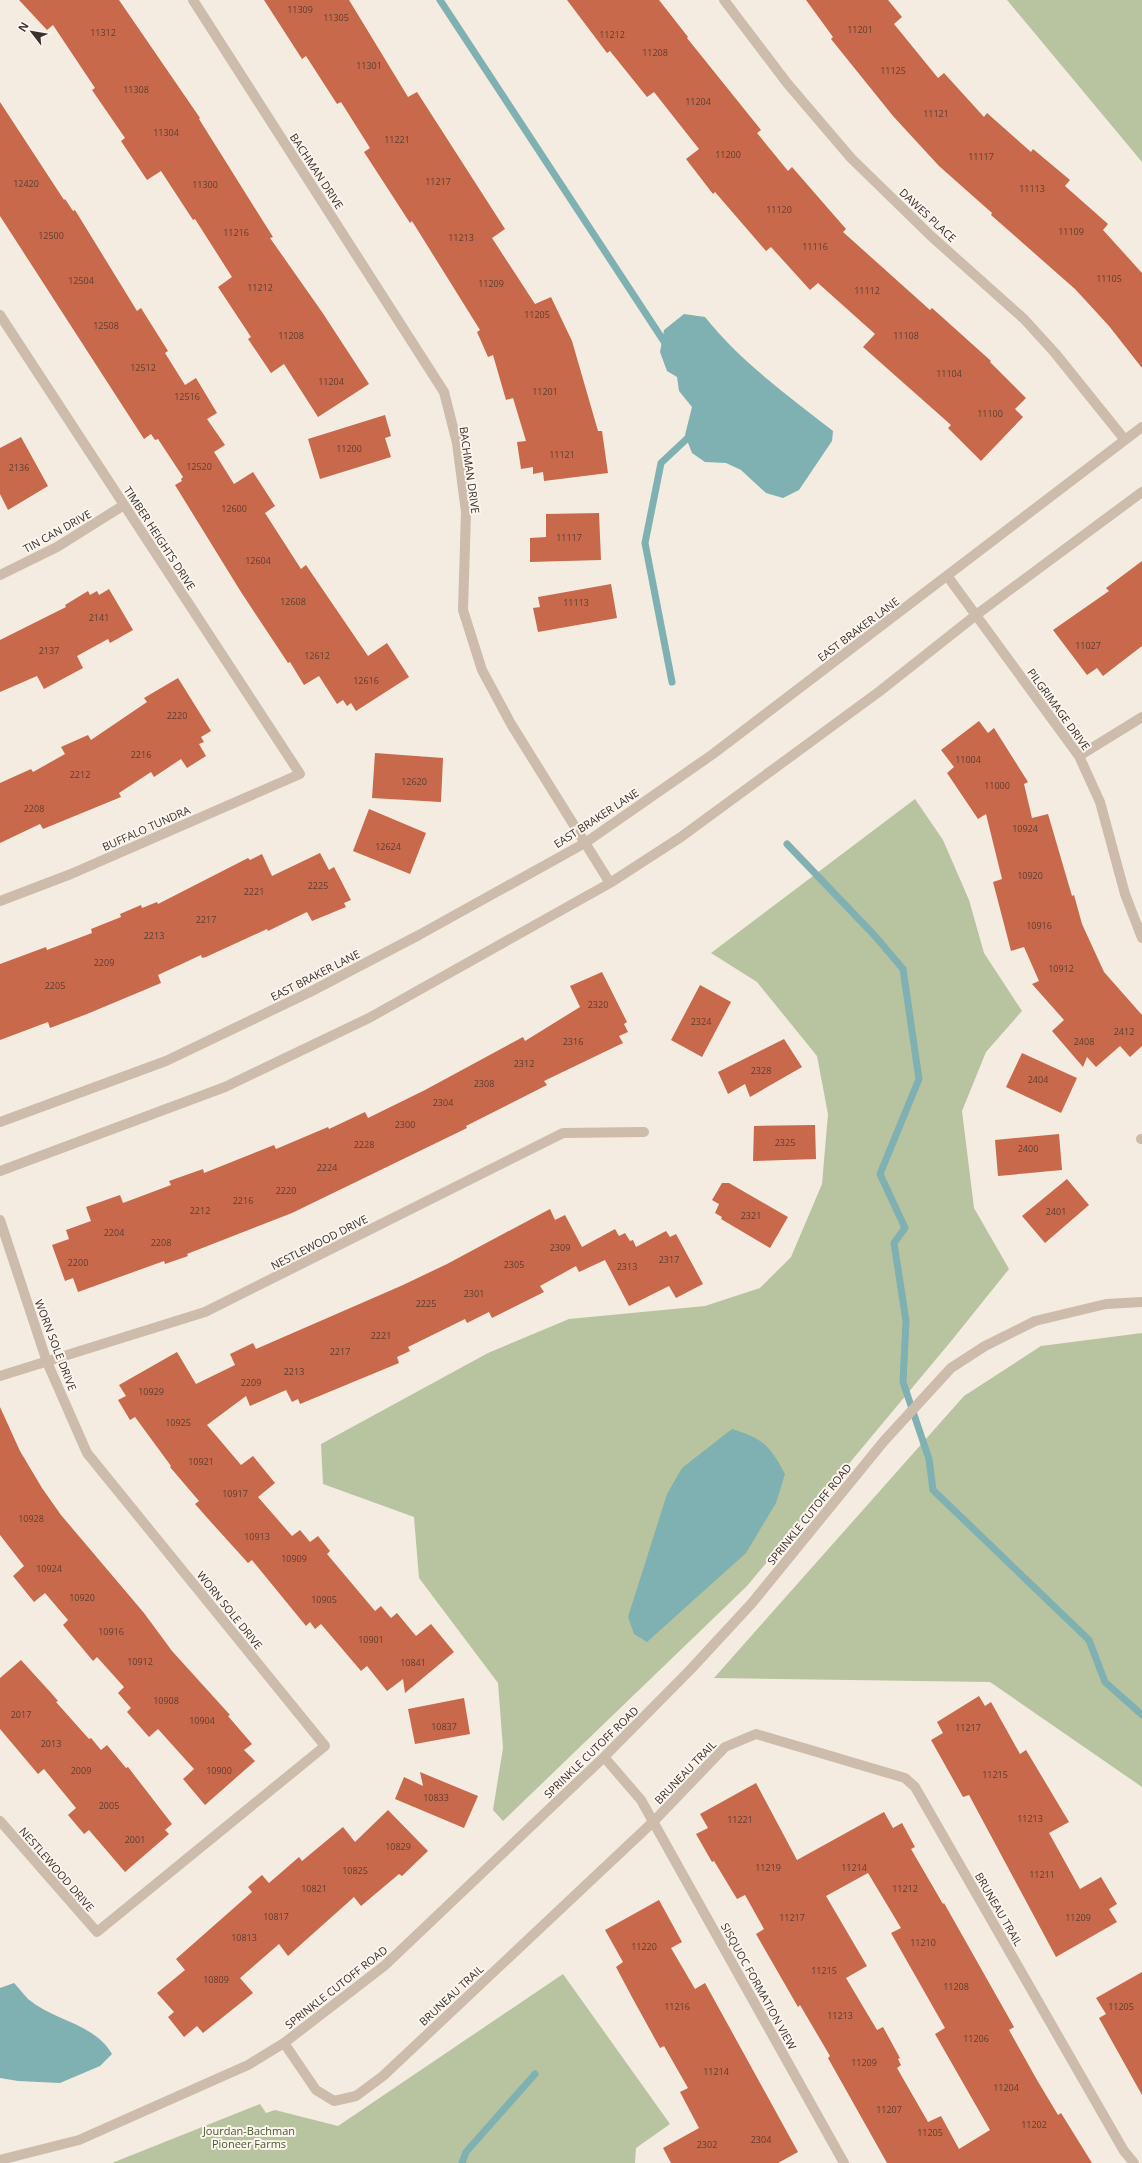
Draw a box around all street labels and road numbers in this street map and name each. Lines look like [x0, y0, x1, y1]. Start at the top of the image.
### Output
street label: BACHMAN DRIVE [287, 130, 347, 212]
street label: DAWES PLACE [896, 185, 960, 245]
street label: BACHMAN DRIVE [456, 426, 484, 514]
street label: TIMBER HEIGHTS DRIVE [121, 483, 199, 593]
street label: TIN CAN DRIVE [20, 506, 94, 556]
street label: EAST BRAKER LANE [814, 593, 902, 665]
street label: PILGRIMAGE DRIVE [1024, 665, 1094, 753]
street label: EAST BRAKER LANE [551, 785, 641, 851]
street label: BUFFALO TUNDRA [100, 802, 192, 854]
street label: EAST BRAKER LANE [268, 946, 362, 1004]
street label: NESTLEWOOD DRIVE [268, 1211, 370, 1273]
street label: WORN SOLE DRIVE [32, 1297, 80, 1393]
street label: SPRINKLE CUTOFF ROAD [763, 1460, 855, 1568]
street label: WORN SOLE DRIVE [194, 1568, 266, 1652]
street label: SPRINKLE CUTOFF ROAD [540, 1703, 642, 1801]
street label: BRUNEAU TRAIL [651, 1737, 719, 1807]
street label: NESTLEWOOD DRIVE [16, 1824, 98, 1914]
street label: BRUNEAU TRAIL [972, 1869, 1026, 1949]
street label: SISQUOC FORMATION VIEW [718, 1920, 800, 2052]
street label: SPRINKLE CUTOFF ROAD [282, 1942, 390, 2032]
street label: BRUNEAU TRAIL [416, 1961, 487, 2029]

